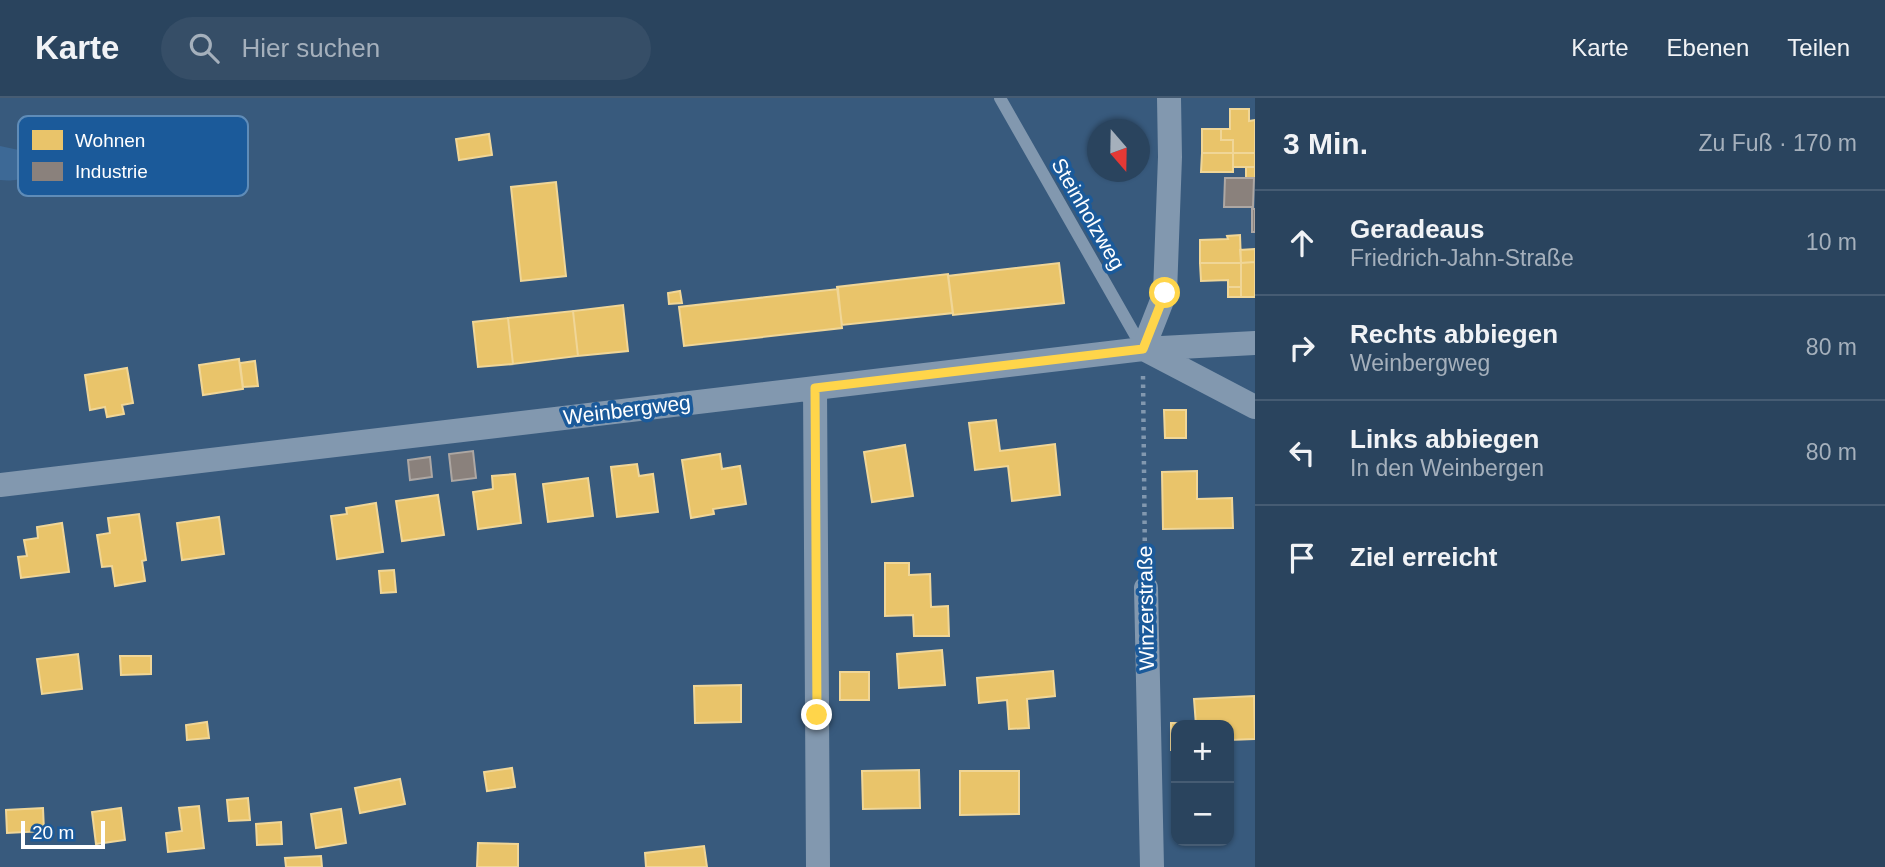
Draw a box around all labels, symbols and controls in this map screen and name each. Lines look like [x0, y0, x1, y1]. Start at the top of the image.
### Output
search box [161, 17, 651, 80]
text: Karte [35, 29, 119, 66]
icon: search [185, 29, 223, 67]
text: Hier suchen [241, 33, 380, 63]
text: Karte [1571, 34, 1629, 61]
text: Ebenen [1667, 34, 1749, 61]
text: Teilen [1787, 34, 1850, 61]
legend [18, 116, 248, 196]
north arrow [1087, 119, 1150, 182]
text: 3 Min. [1283, 127, 1368, 160]
text: Wohnen [75, 130, 145, 151]
text: Zu Fuß · 170 m [1699, 130, 1857, 156]
street label: Steinholzweg [1047, 154, 1130, 274]
text: Industrie [75, 161, 148, 182]
text: Geradeaus [1350, 214, 1484, 244]
icon: ahead [1283, 224, 1321, 262]
text: 10 m [1806, 229, 1857, 255]
text: Friedrich-Jahn-Straße [1350, 245, 1574, 271]
route start [1149, 277, 1180, 308]
text: Rechts abbiegen [1350, 319, 1558, 349]
icon: right [1283, 329, 1321, 367]
text: 80 m [1806, 334, 1857, 360]
text: Weinbergweg [1350, 350, 1490, 376]
street label: Weinbergweg [562, 390, 692, 429]
text: Links abbiegen [1350, 424, 1539, 454]
icon: left [1283, 434, 1321, 472]
text: 80 m [1806, 439, 1857, 465]
text: In den Weinbergen [1350, 455, 1544, 481]
icon: arrive [1283, 539, 1321, 577]
text: Ziel erreicht [1350, 542, 1497, 572]
street label: Winzerstraße [1133, 545, 1158, 671]
route end [801, 699, 832, 730]
map controls [1171, 720, 1234, 846]
button: + [1171, 720, 1234, 783]
button: − [1171, 783, 1234, 846]
scale bar [21, 818, 105, 850]
text: 20 m [32, 822, 74, 843]

